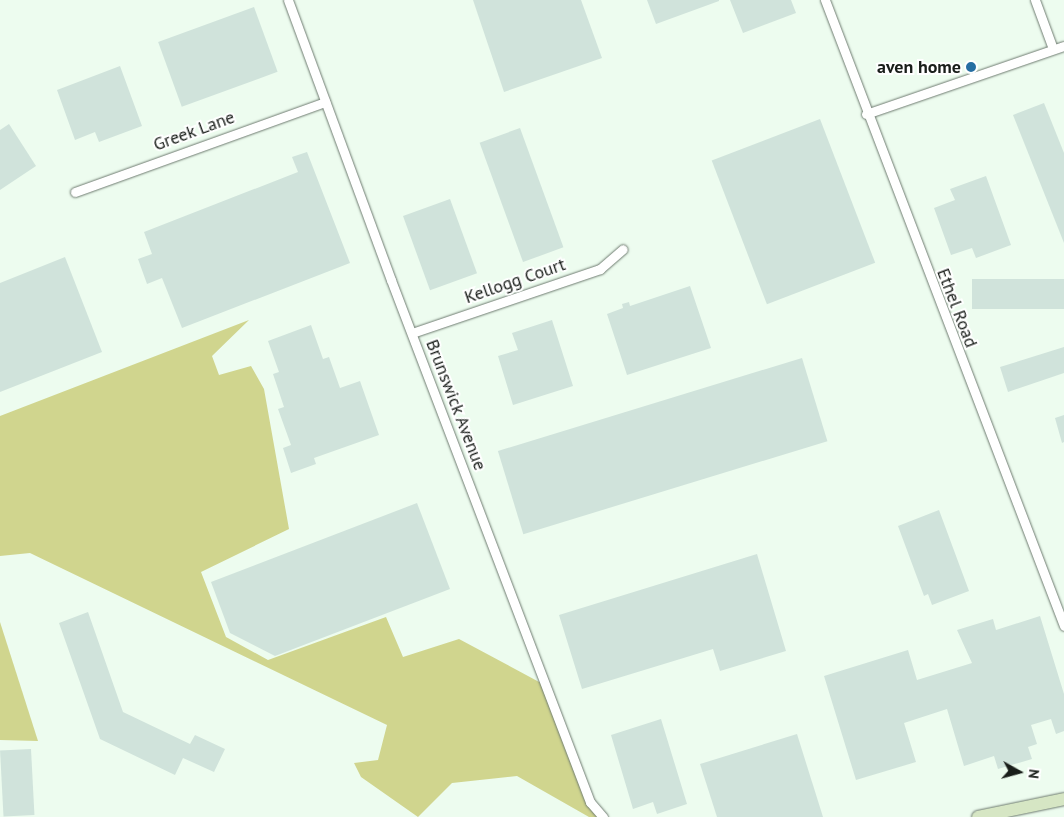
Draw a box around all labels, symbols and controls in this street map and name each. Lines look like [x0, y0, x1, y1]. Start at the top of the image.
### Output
place label: aven home [877, 56, 961, 78]
marker: aven home [965, 61, 977, 73]
street label: Greek Lane [150, 106, 238, 156]
street label: Kellogg Court [462, 254, 568, 308]
street label: Ethel Road [932, 265, 982, 351]
street label: Brunswick Avenue [421, 336, 491, 474]
north arrow [994, 747, 1044, 797]
text: N [1024, 768, 1043, 779]

